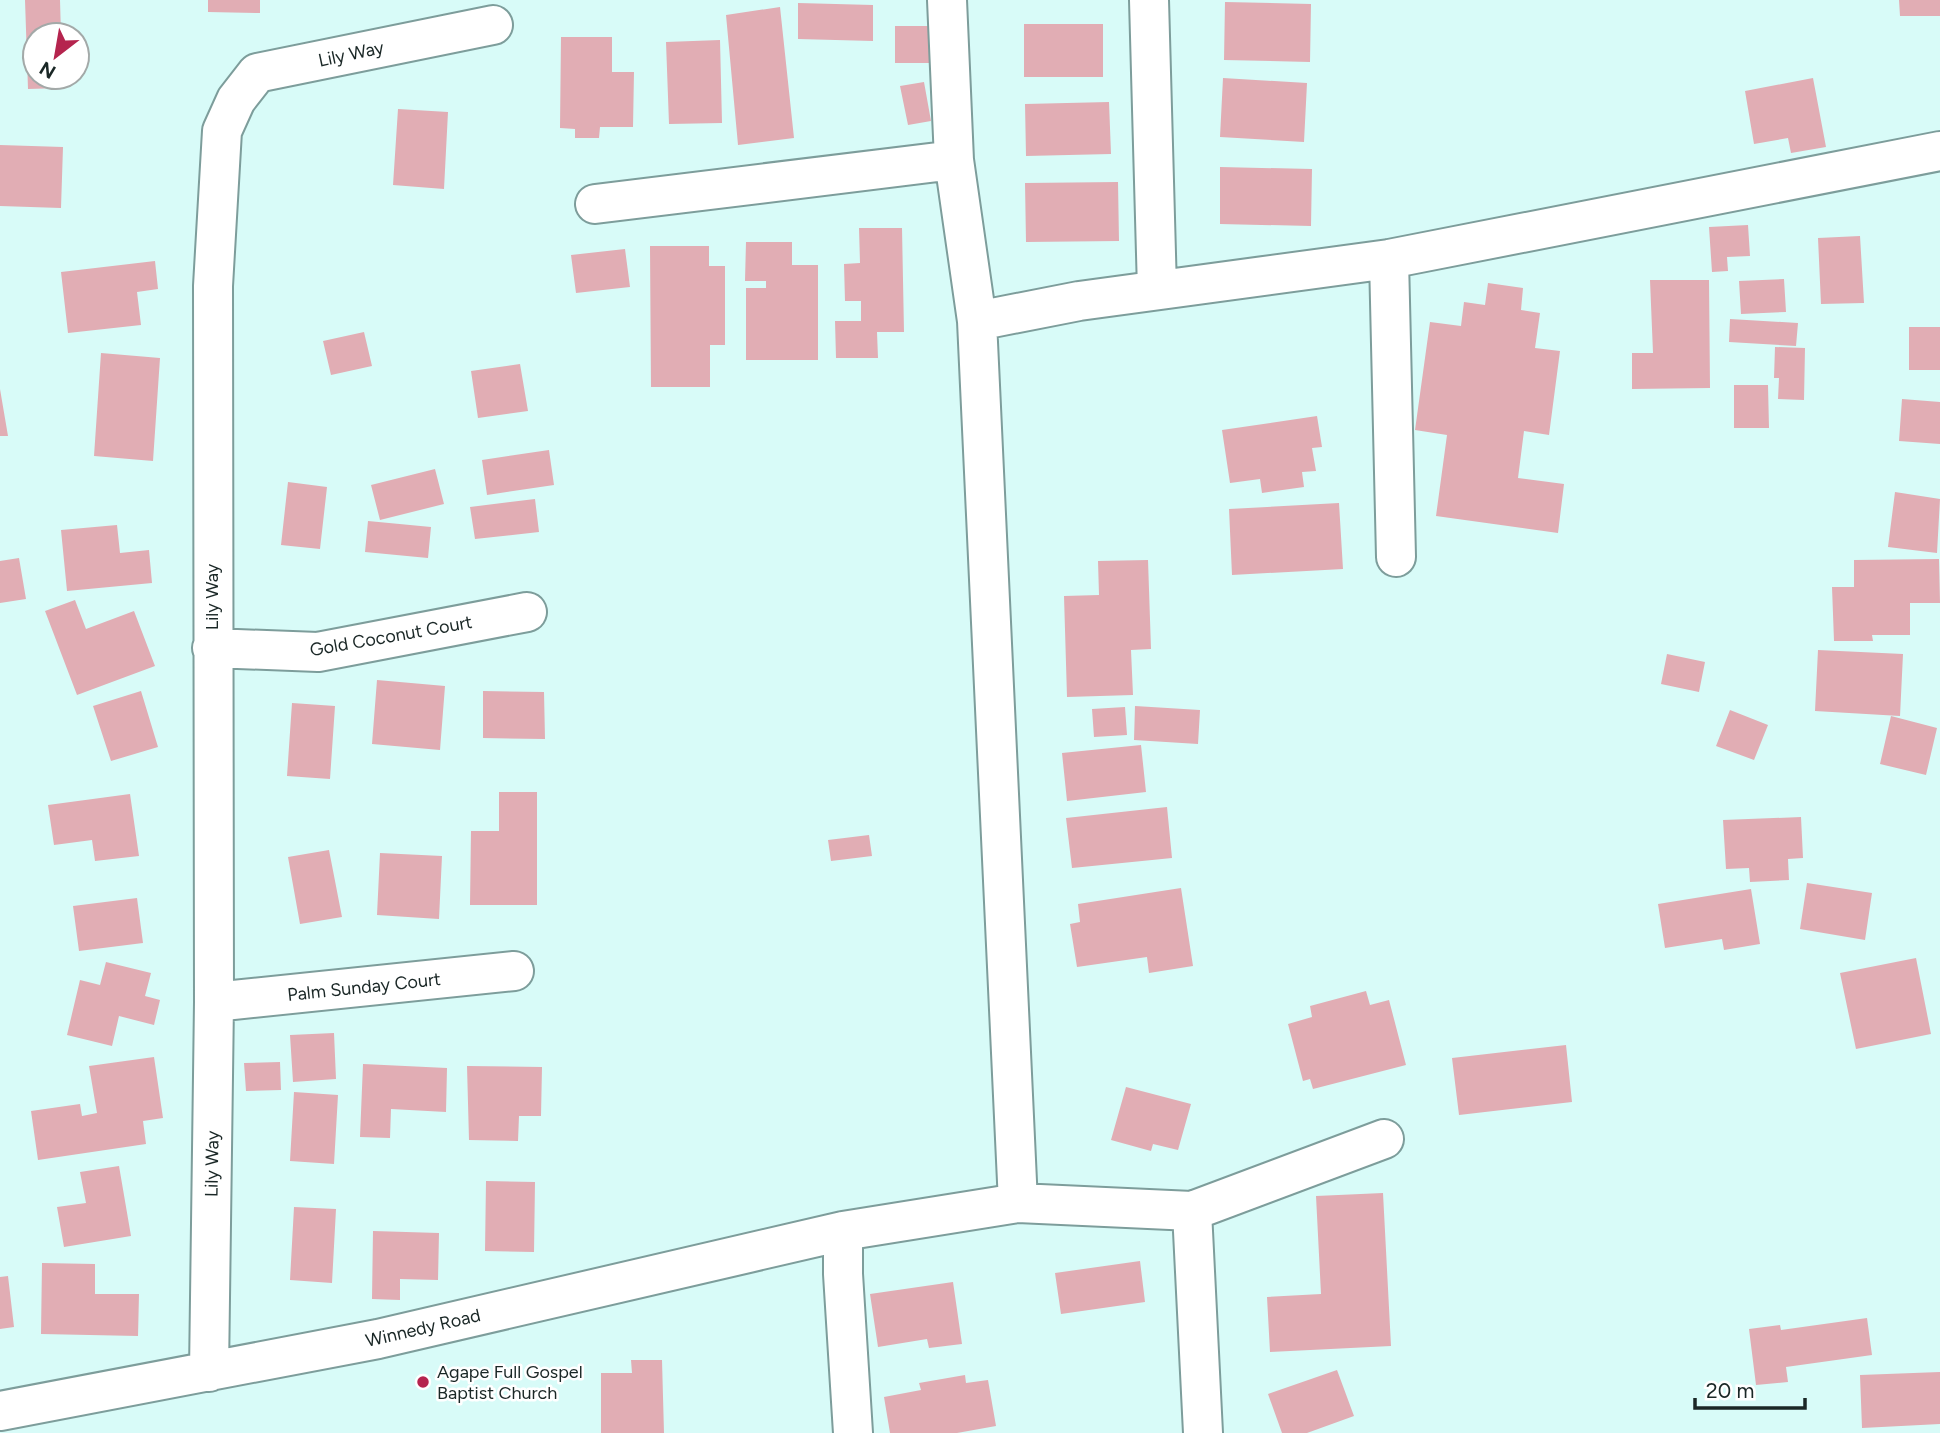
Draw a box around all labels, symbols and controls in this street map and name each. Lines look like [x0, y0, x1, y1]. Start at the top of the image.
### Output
north arrow [21, 21, 91, 91]
street label: Lily Way [316, 36, 386, 72]
text: N [35, 57, 60, 84]
street label: Lily Way [201, 563, 223, 630]
street label: Gold Coconut Court [308, 611, 474, 661]
street label: Palm Sunday Court [286, 968, 442, 1006]
street label: Lily Way [200, 1130, 224, 1197]
street label: Winnedy Road [363, 1304, 483, 1352]
place label: Agape Full Gospel Baptist Church [437, 1361, 583, 1404]
scale bar [1695, 1366, 1805, 1410]
marker: Agape Full Gospel Baptist Church [415, 1374, 431, 1390]
text: 20 m [1706, 1378, 1754, 1403]

